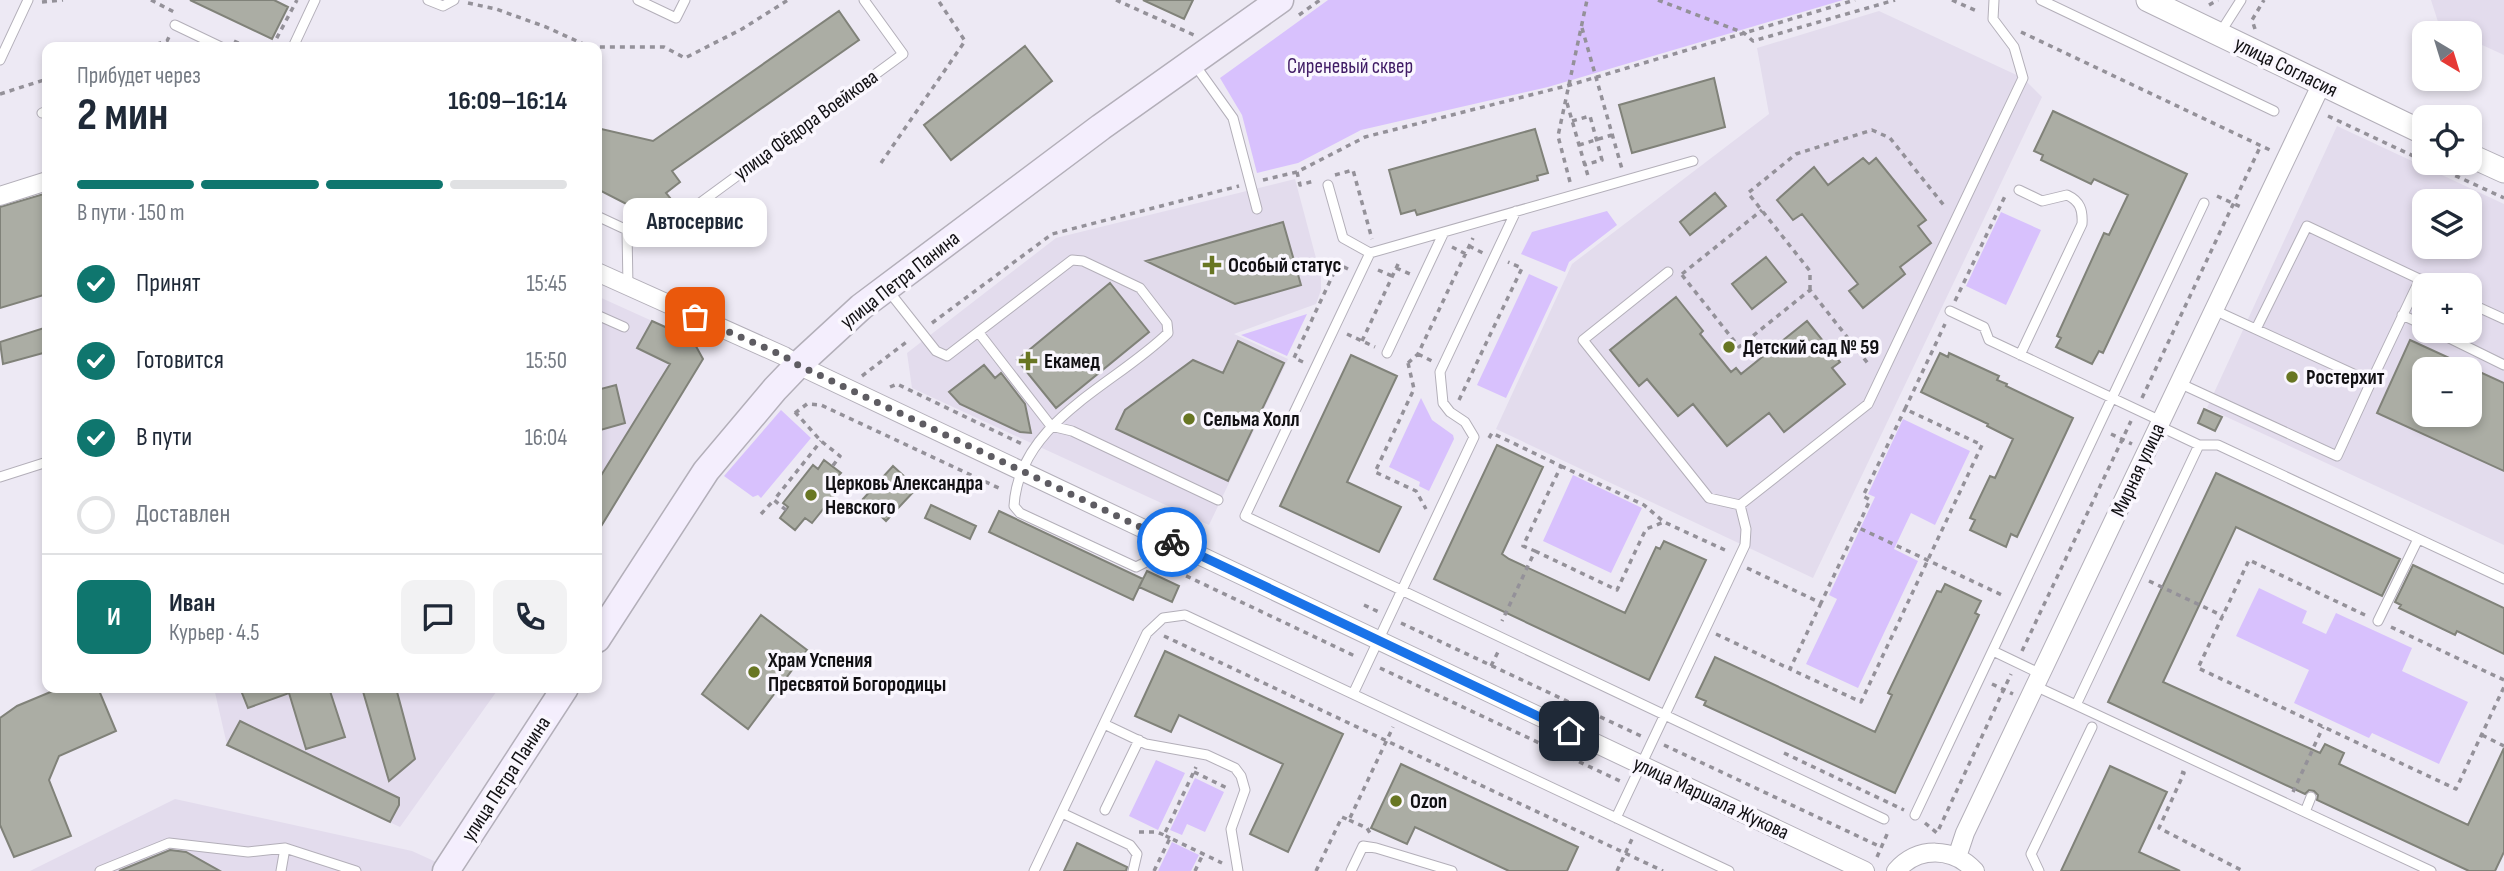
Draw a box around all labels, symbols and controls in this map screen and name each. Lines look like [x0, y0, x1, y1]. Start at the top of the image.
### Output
north arrow [2412, 21, 2482, 91]
map controls [2412, 21, 2482, 427]
street label: улица Согласия [2230, 31, 2342, 103]
park label: Сиреневый сквер [1287, 54, 1413, 79]
text: Прибудет через [77, 62, 201, 90]
street label: улица Фёдора Воейкова [729, 64, 883, 186]
text: 16:09–16:14 [448, 86, 567, 117]
text: 2 мин [77, 88, 168, 143]
button: locate [2412, 105, 2482, 175]
button: layers [2412, 189, 2482, 259]
callout: Автосервис [623, 198, 767, 247]
text: В пути · 150 m [77, 199, 185, 227]
text: Автосервис [646, 208, 744, 236]
street label: улица Петра Панина [835, 226, 965, 334]
place label: Особый статус [1228, 253, 1342, 278]
marker: Особый статус [1202, 255, 1222, 275]
icon: check [77, 265, 115, 303]
text: Принят [136, 268, 201, 299]
text: 15:45 [526, 270, 567, 298]
button: + [2412, 273, 2482, 343]
pin [665, 287, 725, 347]
icon: bag [676, 298, 714, 336]
place label: Детский сад № 59 [1743, 335, 1879, 360]
marker: Детский сад № 59 [1721, 339, 1737, 355]
icon: check [77, 342, 115, 380]
text: Готовится [136, 345, 224, 376]
text: 15:50 [526, 347, 567, 375]
place label: Екамед [1044, 349, 1100, 374]
marker: Екамед [1018, 351, 1038, 371]
button: − [2412, 357, 2482, 427]
place label: Ростерхит [2306, 365, 2385, 390]
marker: Ростерхит [2284, 369, 2300, 385]
place label: Сельма Холл [1203, 407, 1300, 432]
marker: Сельма Холл [1181, 411, 1197, 427]
icon: check [77, 419, 115, 457]
street label: Мирная улица [2106, 419, 2170, 521]
text: В пути [136, 422, 192, 453]
text: 16:04 [525, 424, 567, 452]
place label: Церковь Александра Невского [825, 471, 983, 520]
marker: Церковь Александра Невского [803, 487, 819, 503]
text: Доставлен [136, 499, 230, 530]
courier [1137, 507, 1207, 577]
icon: bike [1153, 523, 1191, 561]
button: chat [401, 580, 475, 654]
button: phone [493, 580, 567, 654]
text: Иван [169, 588, 215, 619]
text: И [107, 602, 121, 633]
text: Курьер · 4.5 [169, 619, 259, 647]
place label: Храм Успения Пресвятой Богородицы [767, 648, 946, 697]
marker: Храм Успения Пресвятой Богородицы [746, 664, 762, 680]
pin [1539, 701, 1599, 761]
street label: улица Петра Панина [456, 712, 556, 846]
icon: home [1550, 712, 1588, 750]
street label: улица Маршала Жукова [1629, 751, 1793, 845]
place label: Ozon [1410, 789, 1447, 814]
marker: Ozon [1388, 793, 1404, 809]

